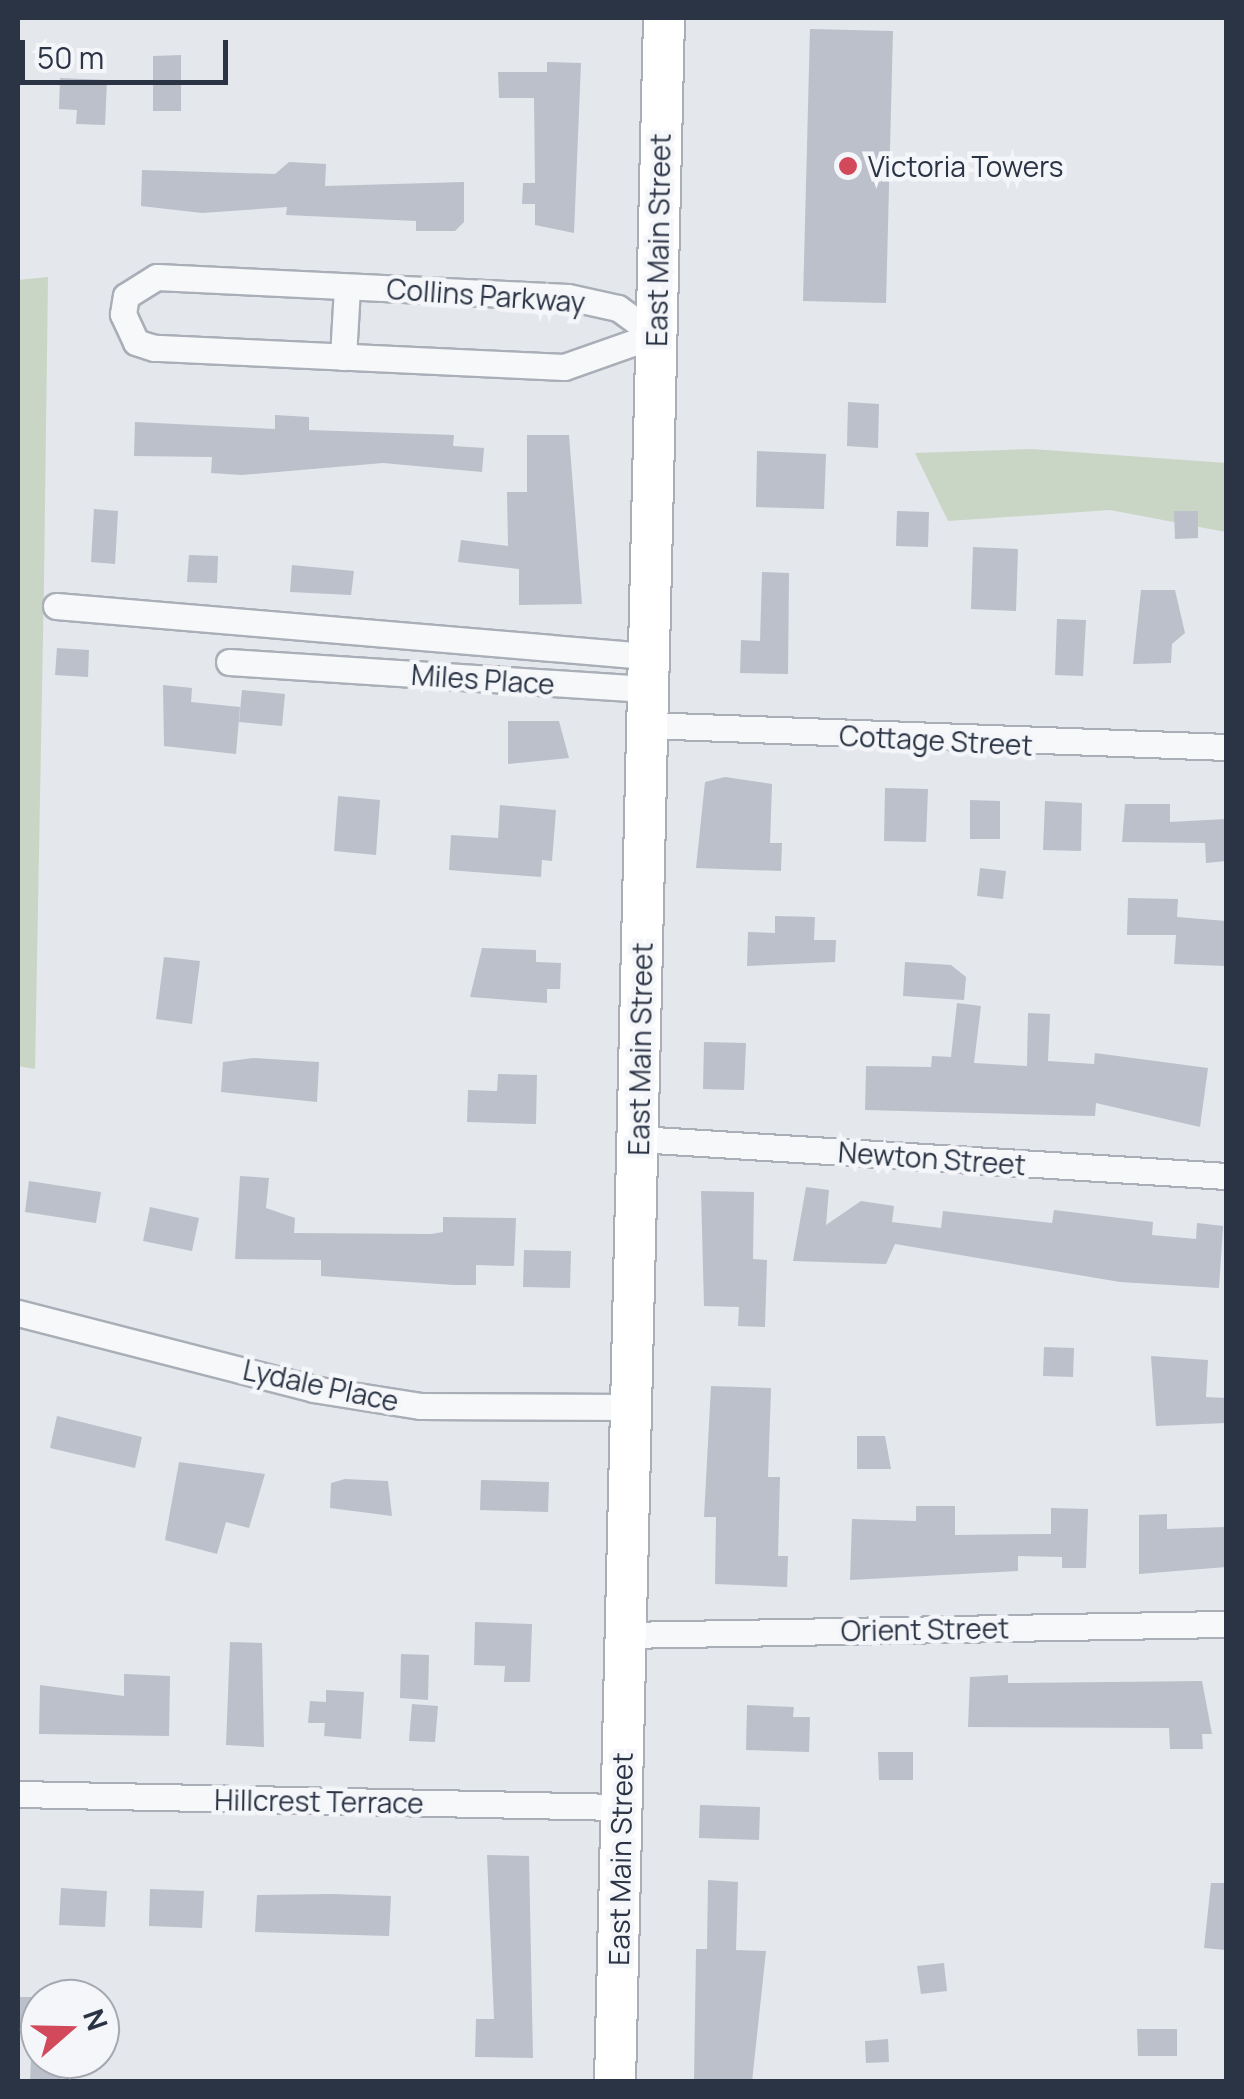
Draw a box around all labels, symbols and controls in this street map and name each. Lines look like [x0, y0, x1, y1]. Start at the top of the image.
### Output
scale bar [25, 20, 232, 82]
text: 50 m [37, 37, 104, 78]
street label: East Main Street [639, 133, 677, 347]
place label: Victoria Towers [868, 149, 1063, 183]
marker: Victoria Towers [837, 155, 859, 177]
street label: Collins Parkway [386, 271, 586, 319]
street label: Miles Place [410, 657, 556, 701]
street label: Cottage Street [838, 718, 1034, 762]
street label: East Main Street [621, 942, 659, 1156]
street label: Newton Street [837, 1135, 1027, 1181]
street label: Lydale Place [240, 1352, 402, 1418]
street label: Orient Street [840, 1611, 1010, 1647]
street label: East Main Street [601, 1752, 639, 1966]
street label: Hillcrest Terrace [214, 1782, 424, 1820]
north arrow [20, 1979, 120, 2079]
text: N [75, 2003, 118, 2035]

